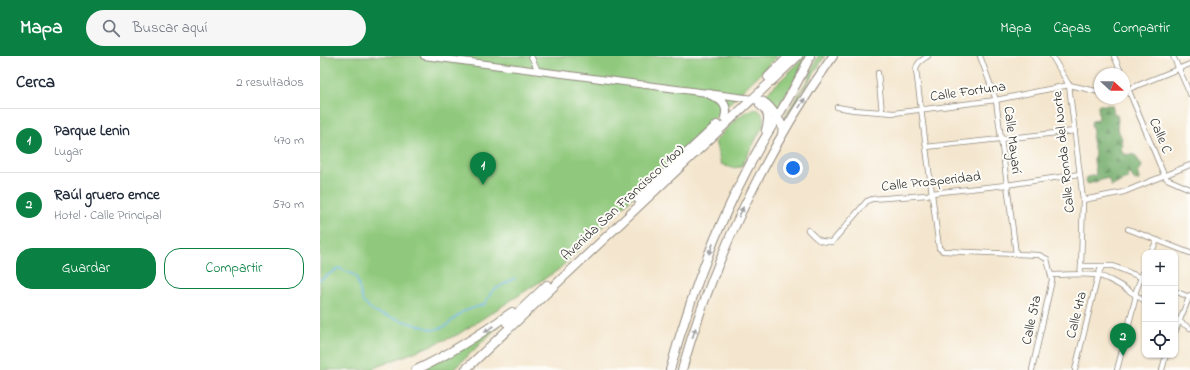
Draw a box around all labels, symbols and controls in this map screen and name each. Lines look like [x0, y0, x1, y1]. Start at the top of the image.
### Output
search box [86, 10, 366, 46]
text: Mapa [20, 15, 62, 42]
icon: search [100, 17, 122, 39]
text: Buscar aquí [132, 17, 207, 39]
text: Mapa [1000, 18, 1032, 39]
text: Capas [1054, 18, 1091, 39]
text: Compartir [1113, 18, 1170, 39]
north arrow [1094, 68, 1130, 104]
text: Cerca [16, 70, 55, 95]
text: 2 resultados [236, 73, 304, 92]
street label: Calle Fortuna [929, 76, 1007, 108]
street label: Calle Ronda del Norte [1047, 89, 1081, 214]
one-way arrow [798, 98, 806, 108]
street label: Calle Mayarí [996, 105, 1027, 176]
street label: Calle C [1143, 115, 1177, 158]
text: Parque Lenin [54, 120, 130, 142]
text: 1 [27, 131, 31, 150]
text: 470 m [274, 131, 304, 150]
street label: Avenida San Francisco (100) [557, 140, 689, 266]
text: Lugar [54, 142, 83, 161]
pin: 1 [470, 152, 496, 185]
your location [783, 158, 803, 178]
street label: Calle Prosperidad [880, 166, 982, 198]
text: Raúl gruero emce [54, 184, 160, 206]
text: 2 [26, 195, 32, 214]
text: 570 m [272, 195, 304, 214]
text: Hotel · Calle Principal [54, 206, 161, 225]
one-way arrow [738, 206, 744, 217]
one-way arrow [707, 244, 713, 256]
button: Guardar [16, 248, 156, 289]
button: Compartir [164, 248, 304, 289]
map controls [1142, 250, 1178, 358]
button: + [1142, 250, 1178, 286]
button: − [1142, 286, 1178, 322]
street label: Calle 4ta [1061, 289, 1093, 341]
street label: Calle 5ta [1017, 293, 1047, 347]
button: locate [1142, 322, 1178, 358]
pin: 2 [1110, 323, 1136, 356]
one-way arrow [484, 325, 494, 333]
one-way arrow [691, 326, 697, 338]

